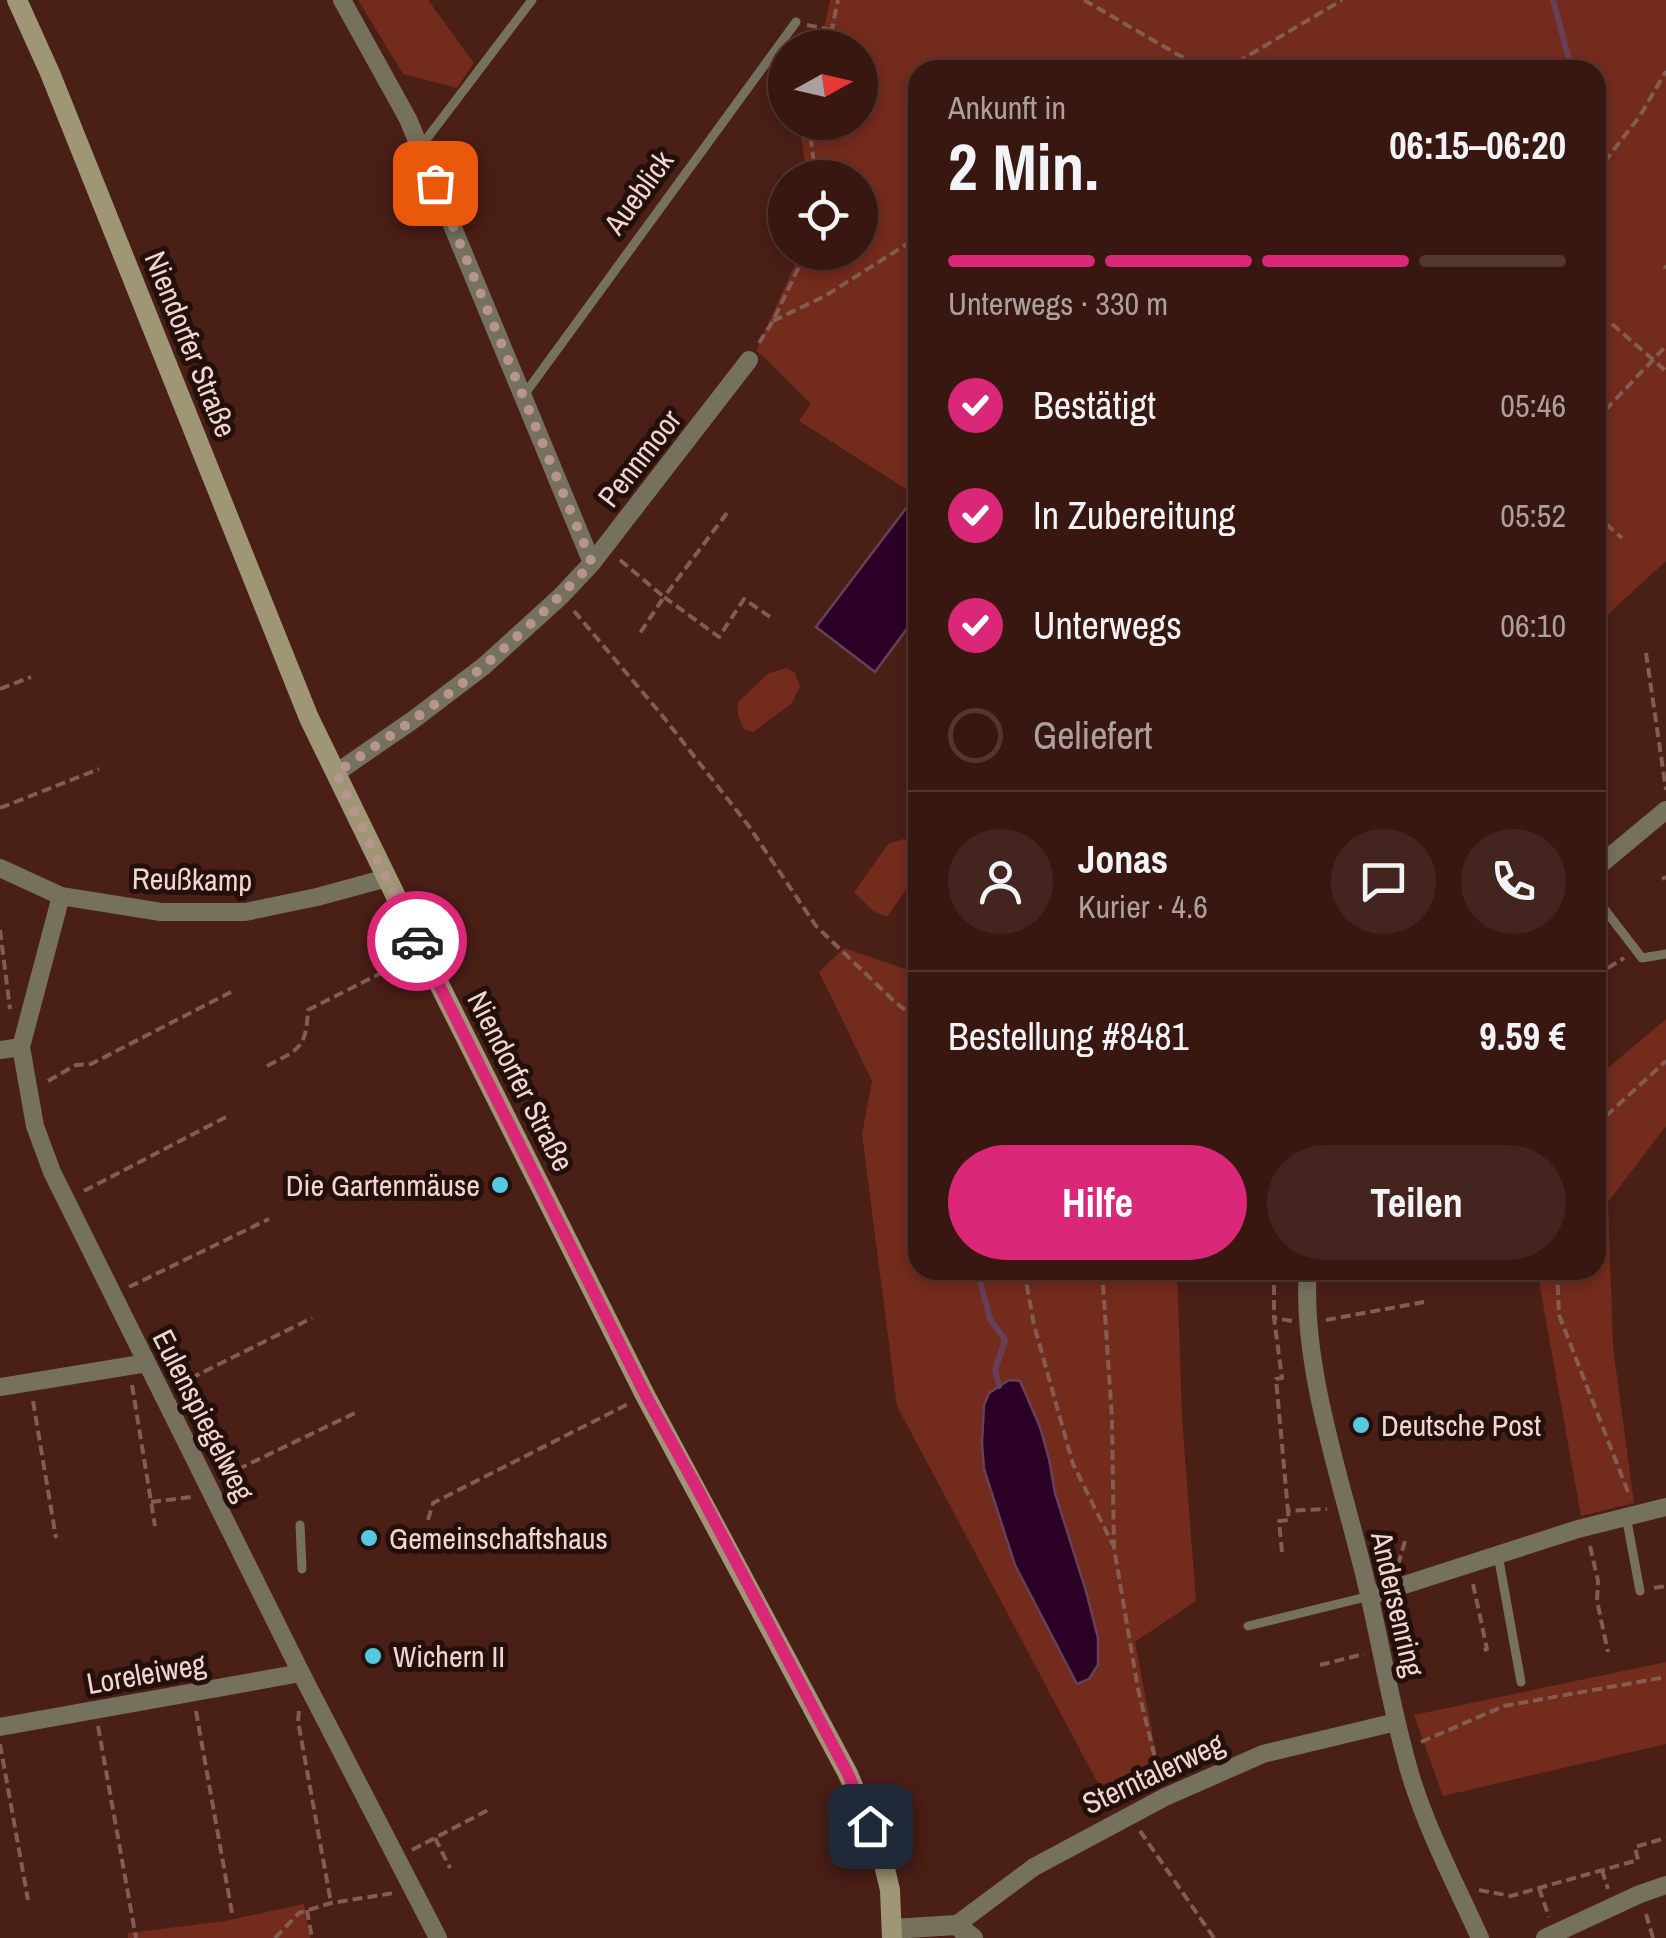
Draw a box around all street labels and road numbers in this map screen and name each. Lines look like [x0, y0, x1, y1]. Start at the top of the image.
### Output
street label: Aueblick [594, 142, 682, 243]
street label: Niendorfer Straße [136, 245, 246, 443]
street label: Pennmoor [588, 400, 690, 515]
street label: Reußkamp [132, 858, 252, 900]
street label: Niendorfer Straße [458, 984, 584, 1178]
street label: Eulenspiegelweg [144, 1322, 264, 1508]
street label: Andersenring [1362, 1527, 1434, 1681]
street label: Loreleiweg [83, 1643, 209, 1703]
street label: Sterntalerweg [1076, 1723, 1231, 1823]

